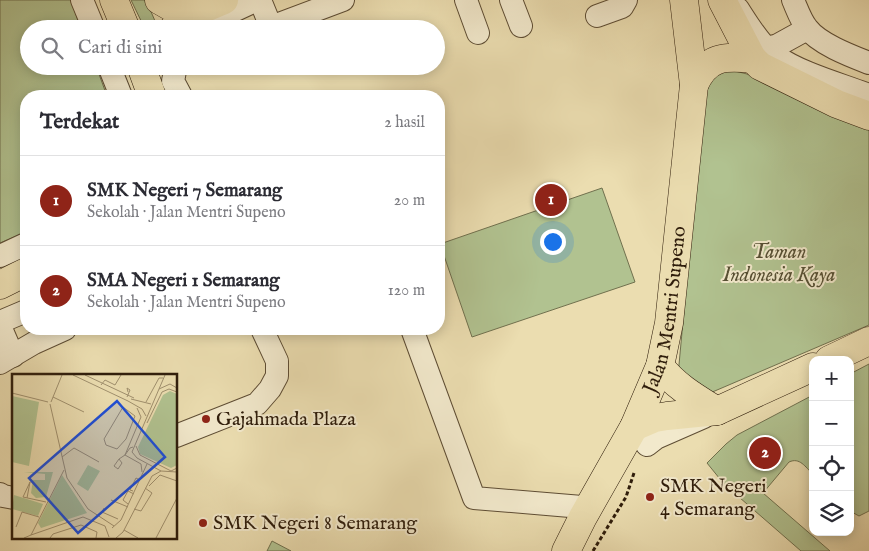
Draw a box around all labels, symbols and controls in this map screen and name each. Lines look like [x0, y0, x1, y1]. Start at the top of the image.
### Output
search box [20, 20, 445, 75]
icon: search [38, 34, 66, 62]
text: Cari di sini [78, 36, 162, 60]
text: Terdekat [40, 109, 119, 136]
text: 2 hasil [384, 113, 425, 133]
text: SMK Negeri 7 Semarang [87, 179, 282, 203]
pin: 1 [535, 181, 567, 219]
text: 1 [53, 191, 59, 211]
text: 20 m [394, 191, 425, 211]
text: Sekolah · Jalan Mentri Supeno [87, 203, 286, 223]
street label: Jalan Mentri Supeno [636, 225, 692, 399]
your location [540, 229, 566, 255]
park label: Taman Indonesia Kaya [722, 240, 835, 288]
text: SMA Negeri 1 Semarang [87, 269, 280, 293]
text: 2 [52, 281, 60, 301]
text: 120 m [388, 281, 425, 301]
text: Sekolah · Jalan Mentri Supeno [87, 293, 286, 313]
map controls [809, 356, 854, 536]
button: + [809, 356, 854, 401]
inset map [12, 374, 178, 538]
button: − [809, 401, 854, 446]
place label: Gajahmada Plaza [216, 407, 356, 432]
marker: Gajahmada Plaza [200, 413, 212, 425]
pin: 2 [749, 434, 781, 472]
button: locate [809, 446, 854, 491]
place label: SMK Negeri 4 Semarang [660, 474, 767, 522]
marker: SMK Negeri 4 Semarang [644, 491, 656, 503]
button: layers [809, 491, 854, 536]
place label: SMK Negeri 8 Semarang [213, 511, 418, 536]
marker: SMK Negeri 8 Semarang [197, 517, 209, 529]

